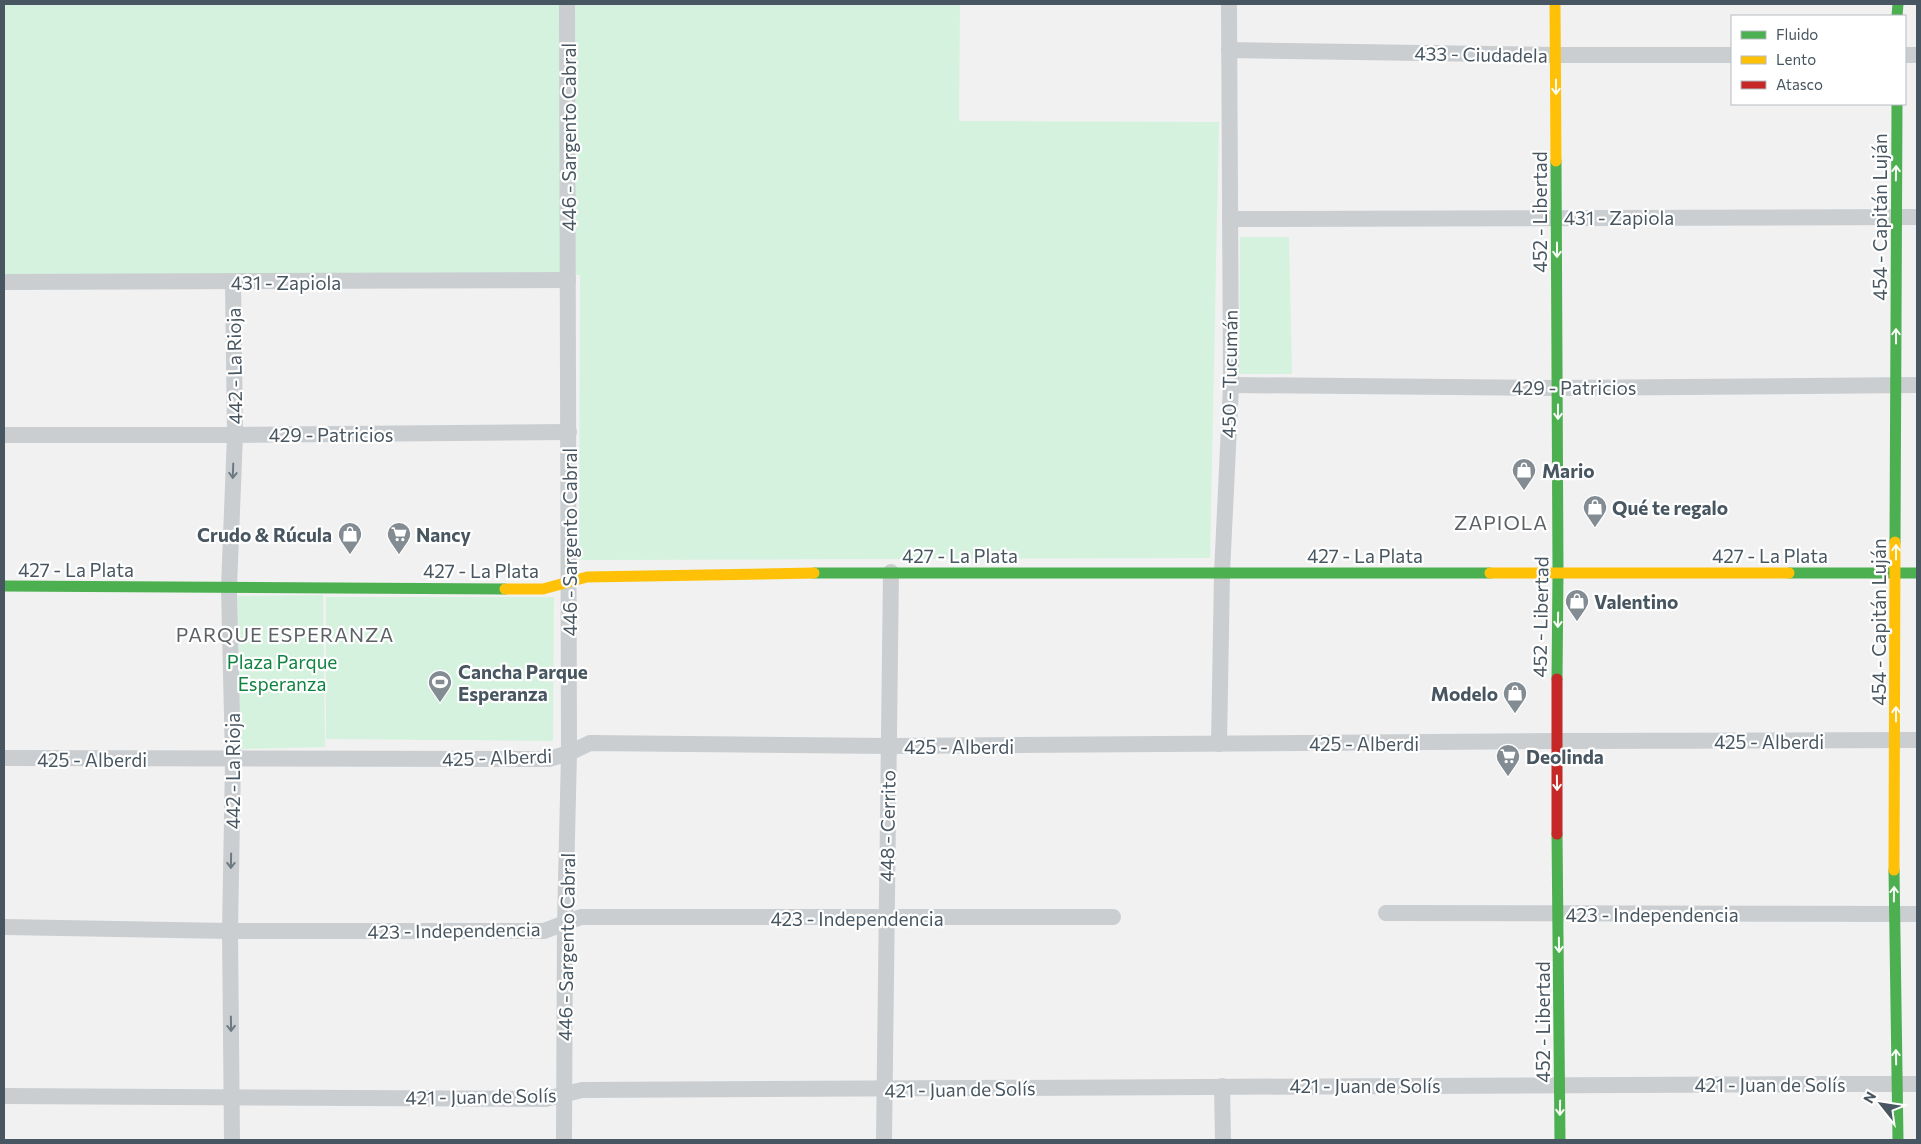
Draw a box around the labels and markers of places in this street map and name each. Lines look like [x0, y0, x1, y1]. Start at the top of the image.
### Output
shop icon: Mario [1511, 457, 1537, 491]
place label: Mario [1542, 459, 1595, 482]
shop icon: Qué te regalo [1582, 494, 1608, 528]
place label: Qué te regalo [1612, 496, 1728, 519]
shop icon: Crudo & Rúcula [337, 521, 363, 555]
supermarket icon: Nancy [386, 521, 412, 555]
place label: Crudo & Rúcula [197, 523, 332, 546]
place label: Nancy [416, 523, 471, 546]
shop icon: Valentino [1564, 588, 1590, 622]
place label: Valentino [1594, 590, 1678, 613]
place label: Cancha Parque Esperanza [458, 660, 588, 705]
sports icon: Cancha Parque Esperanza [427, 669, 453, 703]
shop icon: Modelo [1502, 680, 1528, 714]
place label: Modelo [1431, 682, 1498, 705]
supermarket icon: Deolinda [1495, 743, 1521, 777]
place label: Deolinda [1526, 745, 1604, 768]

